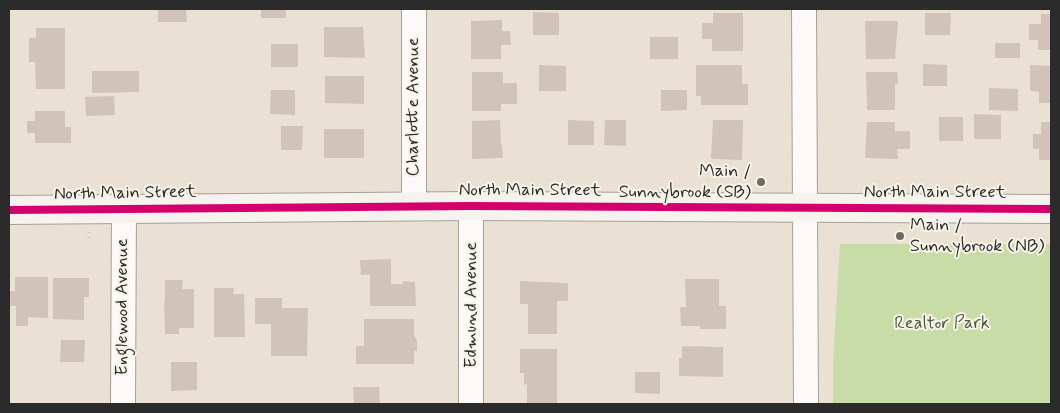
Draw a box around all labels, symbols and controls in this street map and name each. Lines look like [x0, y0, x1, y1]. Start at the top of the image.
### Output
street label: Charlotte Avenue [403, 38, 425, 176]
place label: Main / Sunnybrook (SB) [619, 161, 751, 203]
marker: Main / Sunnybrook (SB) [755, 176, 767, 188]
street label: North Main Street [459, 180, 601, 202]
street label: North Main Street [54, 182, 196, 206]
street label: North Main Street [864, 182, 1006, 204]
place label: Main / Sunnybrook (NB) [910, 215, 1044, 258]
marker: Main / Sunnybrook (NB) [894, 230, 906, 242]
street label: Englewood Avenue [112, 238, 134, 376]
street label: Edmund Avenue [461, 242, 483, 368]
park label: Realtor Park [894, 313, 990, 335]

